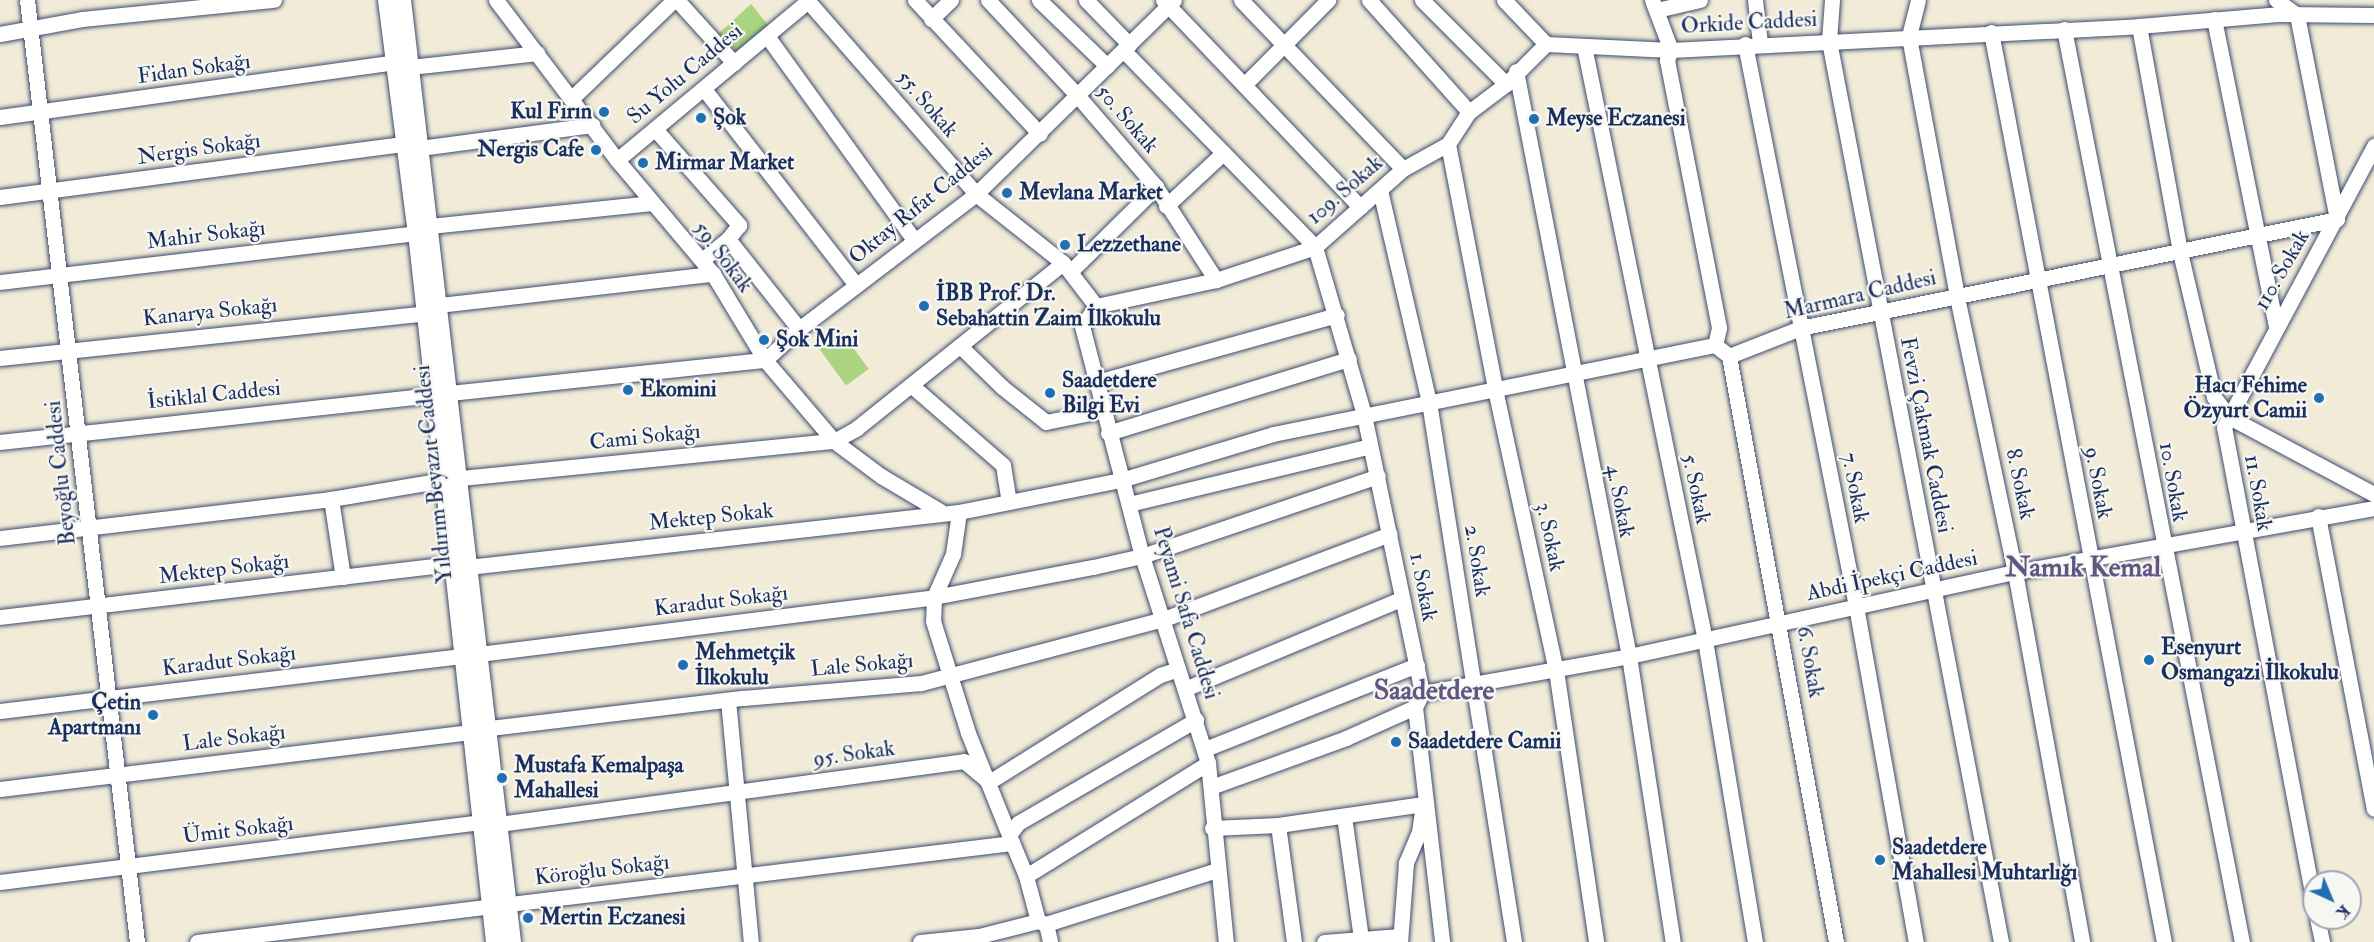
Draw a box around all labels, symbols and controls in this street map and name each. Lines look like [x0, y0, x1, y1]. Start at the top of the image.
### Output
street label: Orkide Caddesi [1680, 6, 1818, 40]
street label: Su Yolu Caddesi [622, 18, 748, 130]
street label: Fidan Sokağı [136, 48, 252, 90]
street label: 55. Sokak [891, 65, 963, 143]
street label: 50. Sokak [1090, 79, 1164, 159]
place label: Kul Fırın [510, 99, 592, 125]
marker: Kul Fırın [597, 105, 611, 119]
place label: Şok [713, 105, 746, 131]
place label: Meyse Eczanesi [1546, 106, 1685, 132]
marker: Şok [694, 111, 708, 125]
marker: Meyse Eczanesi [1527, 112, 1541, 126]
street label: Nergis Sokağı [136, 127, 262, 171]
place label: Nergis Cafe [477, 137, 584, 163]
street label: Oktay Rıfat Caddesi [844, 138, 998, 270]
marker: Nergis Cafe [589, 143, 603, 157]
place label: Mirmar Market [655, 150, 794, 176]
street label: 109. Sokak [1302, 150, 1388, 230]
marker: Mirmar Market [636, 156, 650, 170]
place label: Mevlana Market [1019, 180, 1163, 206]
marker: Mevlana Market [1000, 186, 1014, 200]
street label: Mahir Sokağı [145, 215, 267, 255]
street label: 59. Sokak [688, 216, 758, 298]
street label: 110. Sokak [2248, 225, 2316, 315]
place label: Lezzethane [1077, 232, 1181, 258]
marker: Lezzethane [1058, 238, 1072, 252]
street label: Marmara Caddesi [1781, 265, 1939, 325]
place label: İBB Prof. Dr. Sebahattin Zaim İlkokulu [936, 280, 1161, 332]
street label: Kanarya Sokağı [141, 292, 279, 332]
marker: İBB Prof. Dr. Sebahattin Zaim İlkokulu [917, 299, 931, 313]
place label: Şok Mini [776, 327, 858, 353]
marker: Şok Mini [757, 333, 771, 347]
street label: Fevzi Çakmak Caddesi [1894, 335, 1958, 535]
street label: Yıldırım Beyazıt Caddesi [409, 364, 459, 584]
place label: Saadetdere Bilgi Evi [1062, 367, 1157, 418]
place label: Hacı Fehime Özyurt Camii [2184, 372, 2307, 424]
street label: İstiklal Caddesi [146, 375, 282, 415]
place label: Ekomini [640, 377, 717, 403]
marker: Ekomini [621, 383, 635, 397]
marker: Saadetdere Bilgi Evi [1043, 386, 1057, 400]
marker: Hacı Fehime Özyurt Camii [2312, 391, 2326, 405]
street label: Beyoğlu Caddesi [40, 399, 82, 547]
street label: Cami Sokağı [588, 418, 702, 456]
street label: 10. Sokak [2153, 440, 2193, 524]
street label: 9. Sokak [2078, 445, 2118, 521]
street label: 8. Sokak [2000, 446, 2040, 522]
street label: 7. Sokak [1835, 451, 1875, 525]
street label: 5. Sokak [1676, 452, 1716, 526]
street label: 11. Sokak [2238, 453, 2278, 533]
street label: 4. Sokak [1600, 462, 1640, 540]
street label: Mektep Sokak [647, 497, 775, 537]
street label: 3. Sokak [1530, 500, 1570, 574]
street label: 2. Sokak [1458, 523, 1496, 599]
street label: Peyami Safa Caddesi [1147, 524, 1225, 702]
street label: Abdi İpekçi Caddesi [1804, 545, 1980, 607]
street label: Mektep Sokağı [157, 548, 291, 590]
street label: 1. Sokak [1403, 550, 1443, 624]
district label: Namık Kemal [2005, 551, 2161, 585]
street label: Karadut Sokağı [653, 580, 789, 622]
street label: 6. Sokak [1791, 624, 1829, 700]
place label: Esenyurt Osmangazi İlkokulu [2161, 634, 2339, 686]
place label: Mehmetçik İlkokulu [695, 639, 795, 690]
street label: Karadut Sokağı [161, 640, 297, 682]
street label: Lale Sokağı [809, 647, 915, 683]
marker: Esenyurt Osmangazi İlkokulu [2142, 653, 2156, 667]
marker: Mehmetçik İlkokulu [676, 658, 690, 672]
district label: Saadetdere [1374, 674, 1494, 708]
place label: Çetin Apartmanı [48, 689, 141, 740]
marker: Çetin Apartmanı [146, 708, 160, 722]
street label: Lale Sokağı [181, 719, 287, 757]
place label: Saadetdere Camii [1408, 729, 1561, 755]
street label: 95. Sokak [812, 735, 896, 773]
marker: Saadetdere Camii [1389, 735, 1403, 749]
place label: Mustafa Kemalpaşa Mahallesi [514, 752, 684, 804]
marker: Mustafa Kemalpaşa Mahallesi [495, 771, 509, 785]
street label: Ümit Sokağı [181, 810, 295, 850]
place label: Saadetdere Mahallesi Muhtarlığı [1892, 834, 2077, 885]
street label: Köroğlu Sokağı [533, 849, 671, 891]
marker: Saadetdere Mahallesi Muhtarlığı [1873, 853, 1887, 867]
north arrow [2302, 870, 2362, 930]
text: K [2332, 900, 2354, 923]
place label: Mertin Eczanesi [540, 905, 686, 931]
marker: Mertin Eczanesi [521, 911, 535, 925]

